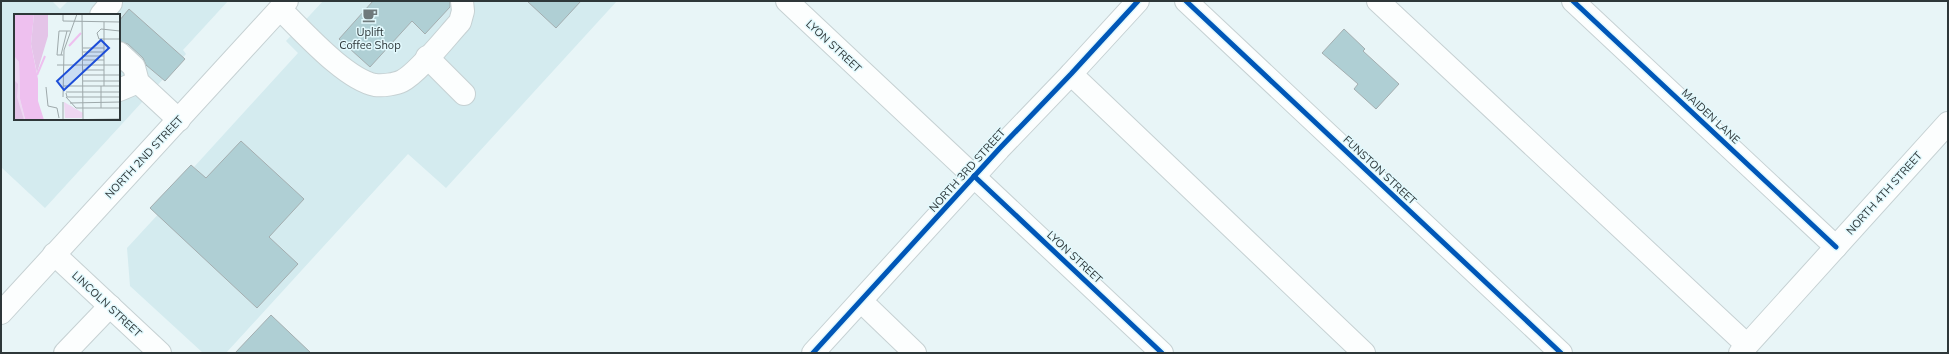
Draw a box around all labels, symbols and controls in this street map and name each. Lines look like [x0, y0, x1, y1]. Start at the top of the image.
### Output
cafe icon: Uplift Coffee Shop [361, 6, 379, 24]
inset map [14, 14, 120, 120]
street label: LYON STREET [803, 17, 865, 76]
place label: Uplift Coffee Shop [339, 25, 401, 52]
street label: MAIDEN LANE [1679, 85, 1743, 147]
street label: NORTH 2ND STREET [102, 112, 186, 201]
street label: NORTH 3RD STREET [926, 125, 1008, 215]
street label: FUNSTON STREET [1340, 132, 1420, 208]
street label: NORTH 4TH STREET [1843, 148, 1925, 237]
street label: LYON STREET [1044, 228, 1106, 287]
street label: LINCOLN STREET [69, 268, 145, 340]

